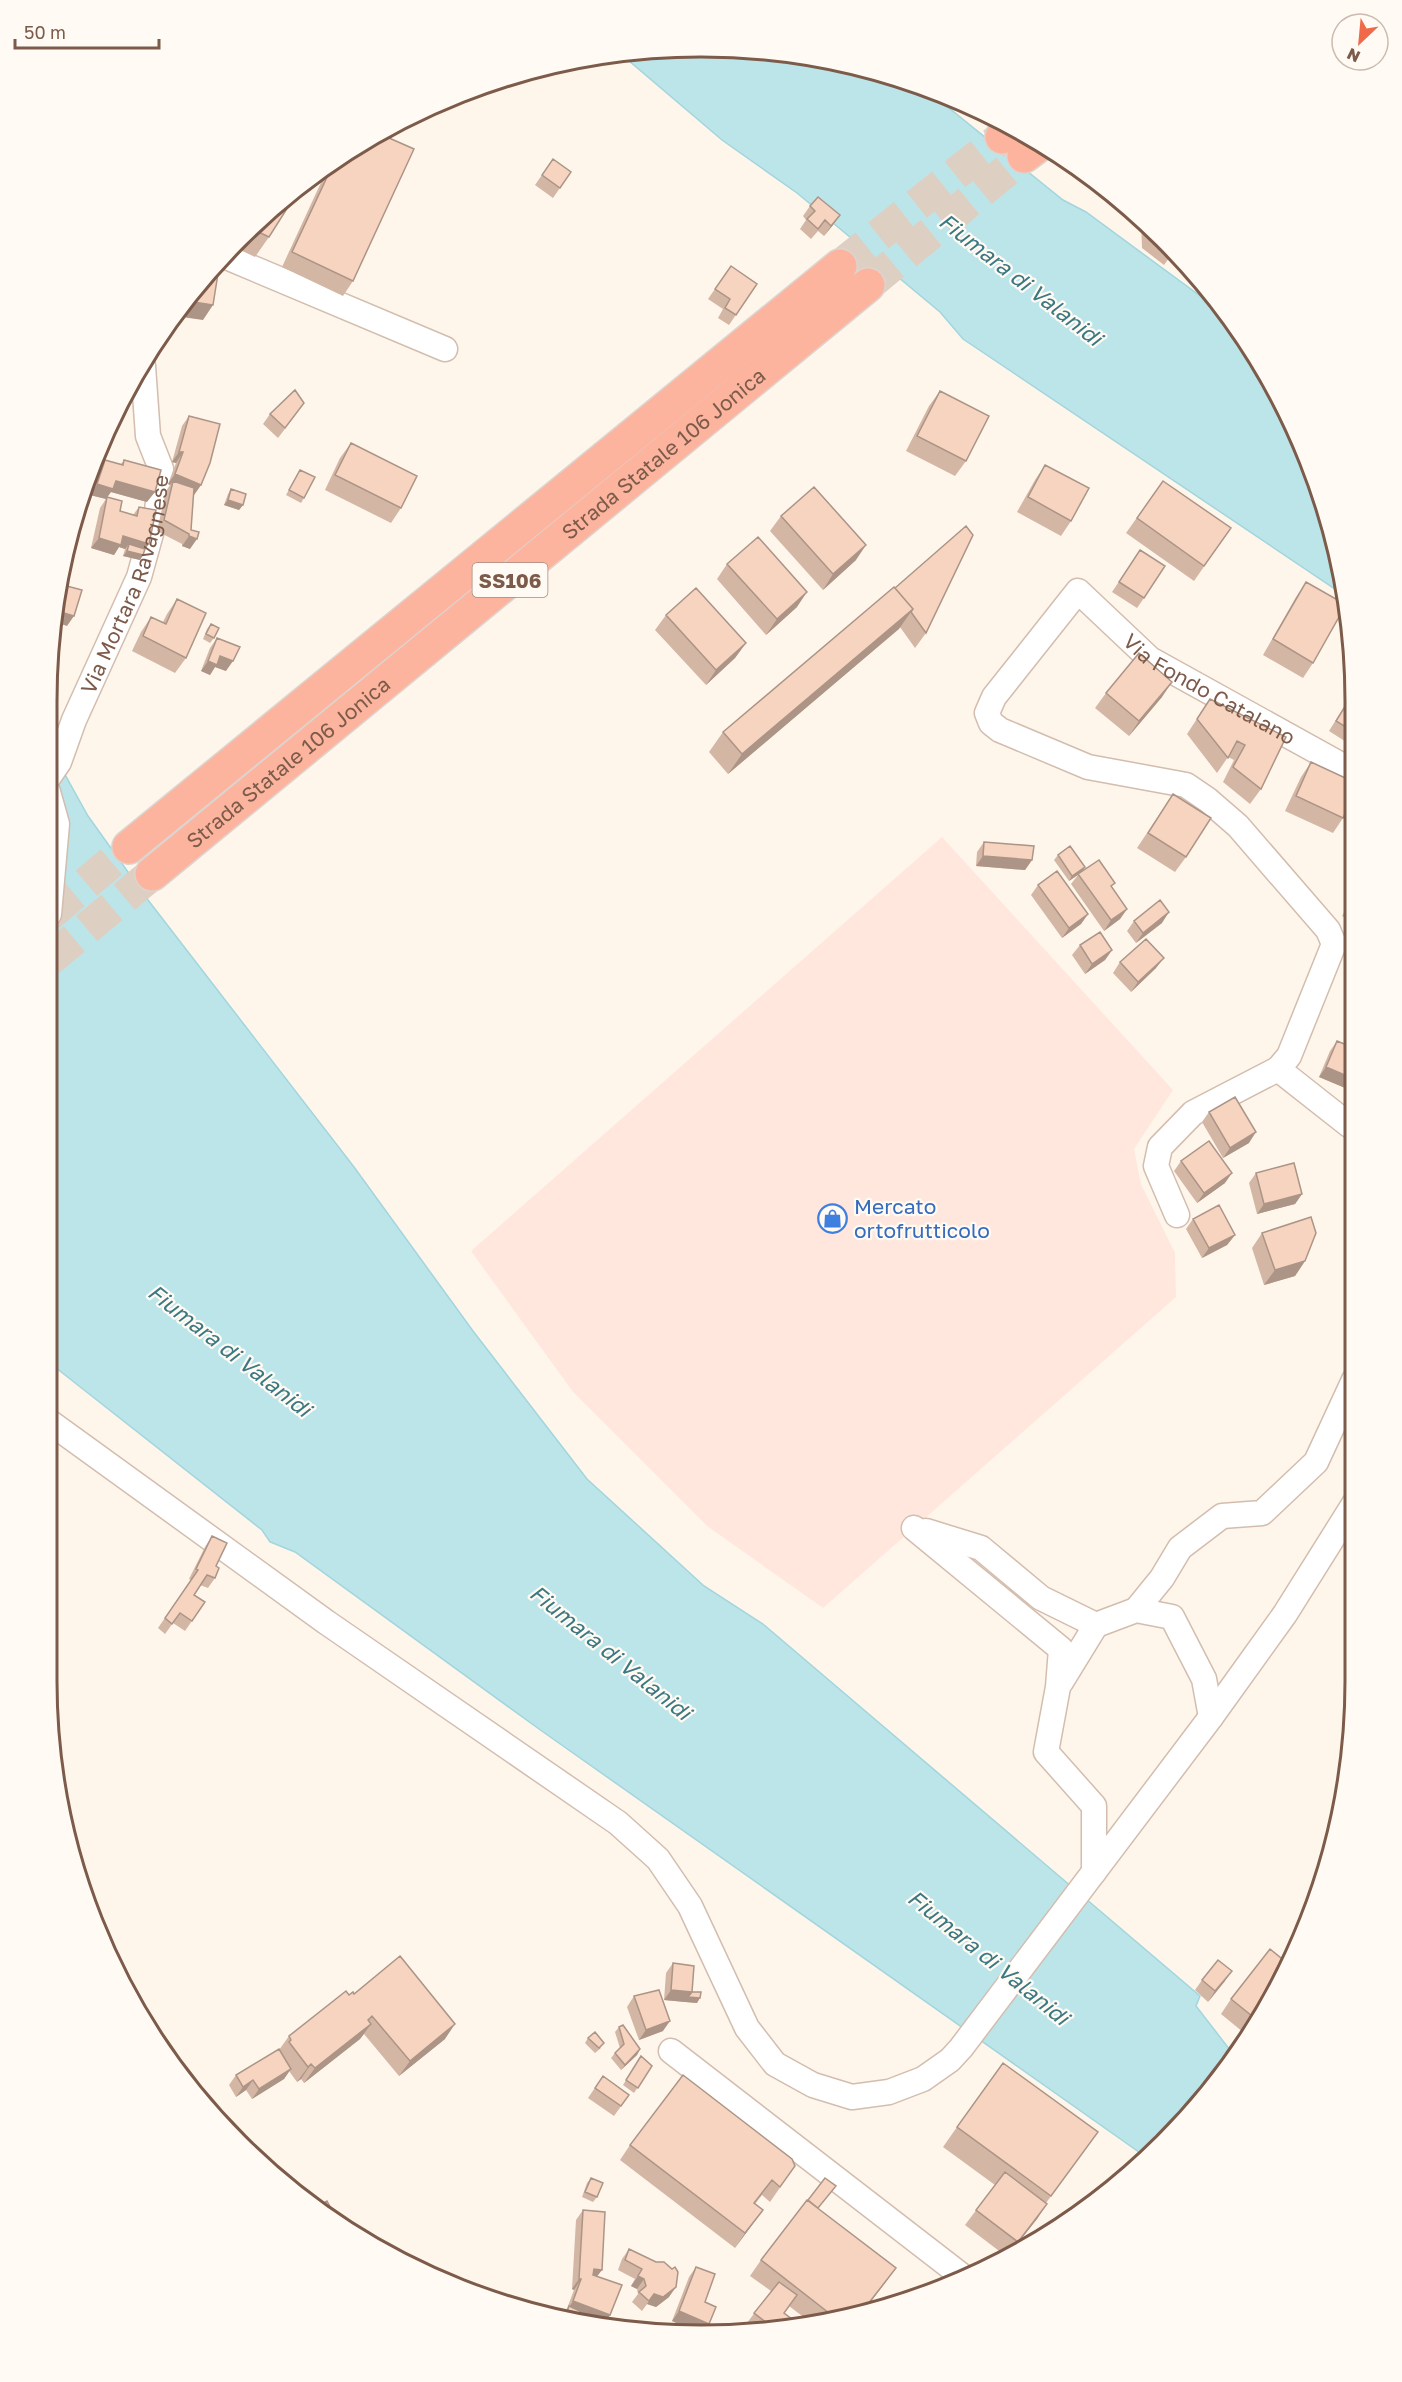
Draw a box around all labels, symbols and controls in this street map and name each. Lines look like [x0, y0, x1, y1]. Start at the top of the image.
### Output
scale bar [15, 12, 159, 50]
north arrow [1330, 12, 1390, 72]
text: 50 m [24, 21, 66, 43]
text: N [1344, 44, 1363, 67]
water label: Fiumara di Valanidi [934, 207, 1110, 353]
street label: Strada Statale 106 Jonica [556, 362, 770, 545]
street label: Via Mortara Ravagnese [75, 474, 173, 698]
road number: SS106 [472, 563, 548, 597]
street label: Via Fondo Catalano [1118, 628, 1300, 750]
street label: Strada Statale 106 Jonica [181, 671, 395, 854]
place label: Mercato ortofrutticolo [854, 1193, 990, 1243]
shop icon: Mercato ortofrutticolo [817, 1202, 849, 1234]
water label: Fiumara di Valanidi [143, 1278, 319, 1424]
water label: Fiumara di Valanidi [525, 1579, 699, 1727]
water label: Fiumara di Valanidi [903, 1884, 1077, 2032]

